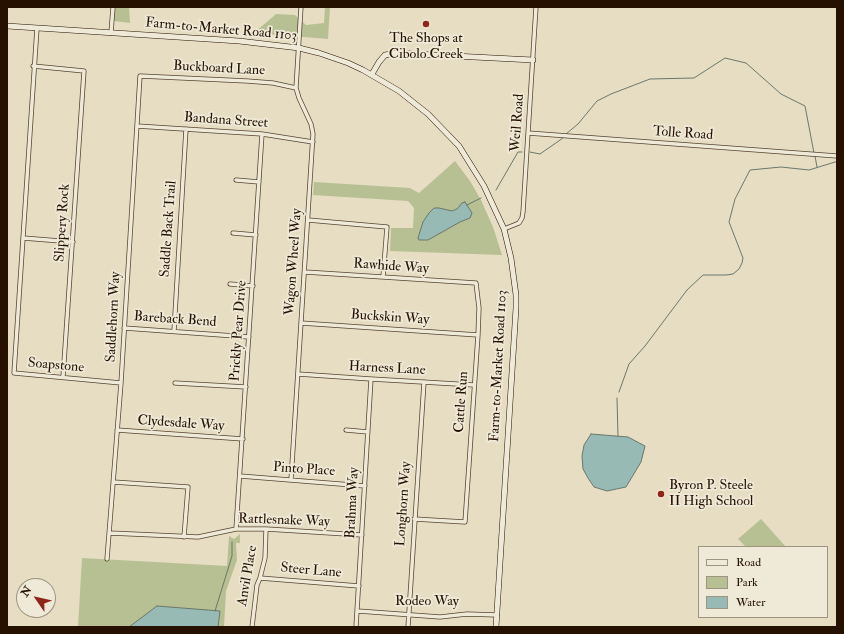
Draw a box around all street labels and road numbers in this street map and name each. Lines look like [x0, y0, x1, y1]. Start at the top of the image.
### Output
street label: Farm-to-Market Road 1103 [144, 15, 298, 45]
street label: Buckboard Lane [173, 58, 265, 80]
street label: Weil Road [508, 93, 528, 153]
street label: Bandana Street [183, 110, 269, 132]
street label: Tolle Road [652, 124, 714, 144]
street label: Saddle Back Trail [157, 180, 181, 278]
street label: Slippery Rock [52, 183, 74, 263]
street label: Wagon Wheel Way [282, 208, 306, 316]
street label: Rawhide Way [353, 256, 429, 278]
street label: Saddlehorn Way [103, 271, 125, 363]
street label: Prickly Pear Drive [227, 280, 251, 382]
street label: Farm-to-Market Road 1103 [487, 290, 511, 442]
street label: Buckskin Way [350, 307, 430, 329]
street label: Bareback Bend [133, 309, 217, 331]
street label: Soapstone [27, 355, 85, 377]
street label: Harness Lane [348, 359, 426, 379]
street label: Cattle Run [451, 371, 473, 433]
street label: Clydesdale Way [137, 413, 225, 435]
street label: Pinto Place [272, 459, 336, 481]
street label: Longhorn Way [393, 461, 415, 547]
street label: Brahma Way [343, 467, 363, 539]
street label: Rattlesnake Way [238, 511, 330, 531]
street label: Anvil Place [234, 544, 262, 608]
street label: Steer Lane [280, 560, 342, 582]
street label: Rodeo Way [395, 594, 459, 610]

